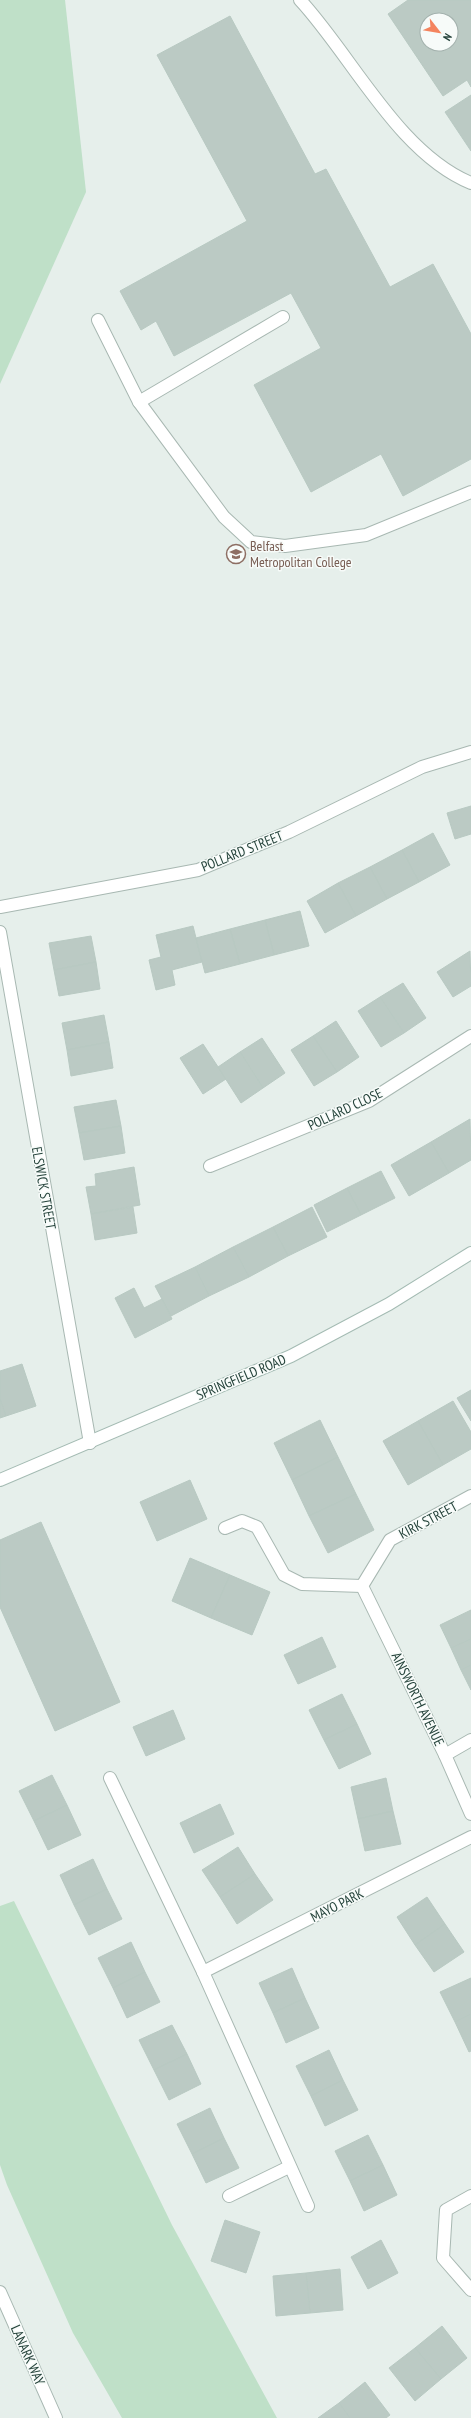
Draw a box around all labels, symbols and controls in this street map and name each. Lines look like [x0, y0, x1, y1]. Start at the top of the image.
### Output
north arrow [419, 12, 459, 52]
text: N [440, 31, 455, 43]
place label: Belfast Metropolitan College [250, 537, 352, 571]
school or university icon: Belfast Metropolitan College [225, 543, 247, 565]
street label: POLLARD STREET [199, 826, 286, 876]
street label: POLLARD CLOSE [305, 1084, 385, 1134]
street label: ELSWICK STREET [28, 1145, 60, 1231]
street label: SPRINGFIELD ROAD [193, 1350, 289, 1404]
street label: KIRK STREET [396, 1497, 461, 1543]
street label: AINSWORTH AVENUE [388, 1649, 448, 1749]
street label: MAYO PARK [307, 1884, 367, 1926]
street label: LANARK WAY [7, 2322, 49, 2388]

